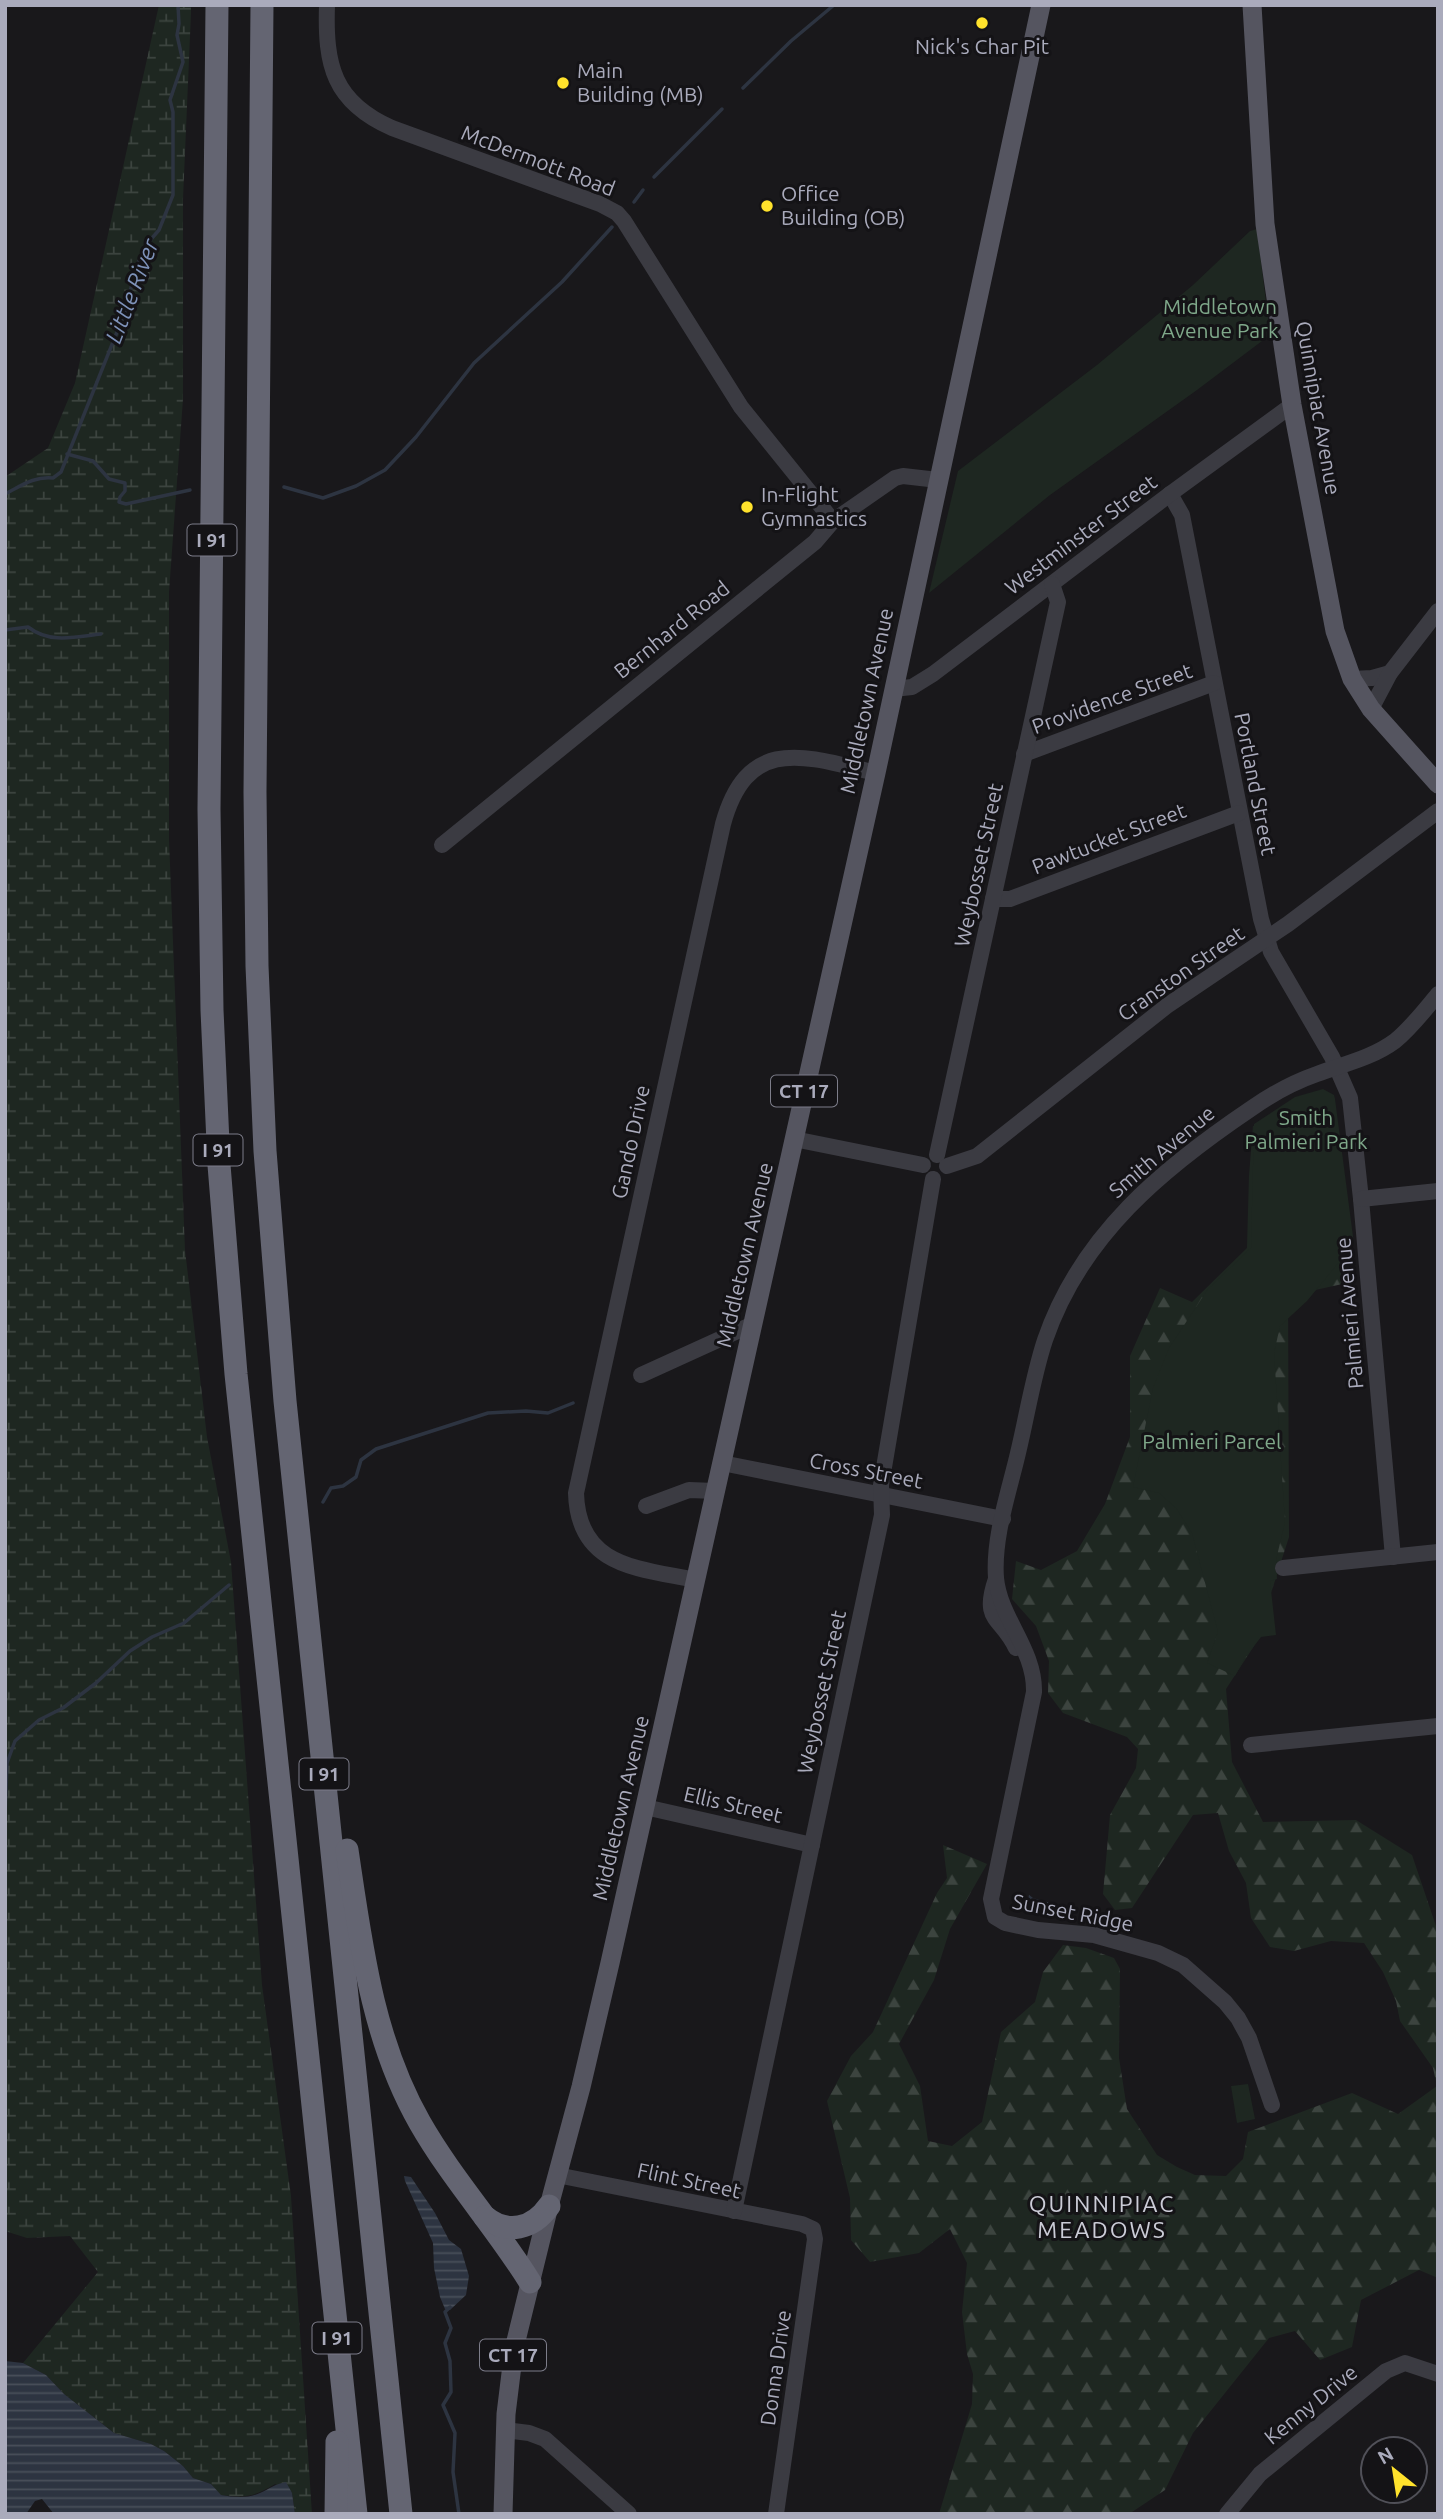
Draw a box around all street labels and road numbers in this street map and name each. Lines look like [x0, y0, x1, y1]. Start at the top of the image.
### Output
street label: McDermott Road [458, 120, 619, 200]
street label: Quinnipiac Avenue [1292, 319, 1346, 497]
street label: Westminster Street [1000, 469, 1161, 599]
road number: I 91 [188, 524, 236, 555]
street label: Bernhard Road [609, 575, 734, 683]
street label: Middletown Avenue [835, 606, 897, 796]
street label: Providence Street [1028, 658, 1195, 738]
street label: Portland Street [1230, 710, 1282, 857]
street label: Weybosset Street [949, 781, 1007, 949]
street label: Pawtucket Street [1028, 798, 1189, 878]
street label: Cranston Street [1113, 921, 1248, 1026]
road number: CT 17 [771, 1076, 837, 1106]
street label: Gando Drive [606, 1083, 654, 1201]
street label: Smith Avenue [1104, 1100, 1219, 1202]
road number: I 91 [194, 1134, 242, 1166]
street label: Middletown Avenue [711, 1160, 777, 1350]
street label: Palmieri Avenue [1330, 1236, 1368, 1390]
street label: Cross Street [808, 1447, 925, 1493]
street label: Weybosset Street [792, 1608, 850, 1776]
street label: Middletown Avenue [587, 1713, 653, 1903]
road number: I 91 [300, 1758, 348, 1790]
street label: Ellis Street [682, 1781, 785, 1827]
street label: Sunset Ridge [1011, 1889, 1136, 1936]
street label: Flint Street [635, 2157, 743, 2203]
street label: Donna Drive [755, 2309, 795, 2427]
road number: I 91 [312, 2322, 362, 2354]
road number: CT 17 [480, 2340, 546, 2370]
street label: Kenny Drive [1259, 2359, 1362, 2449]

